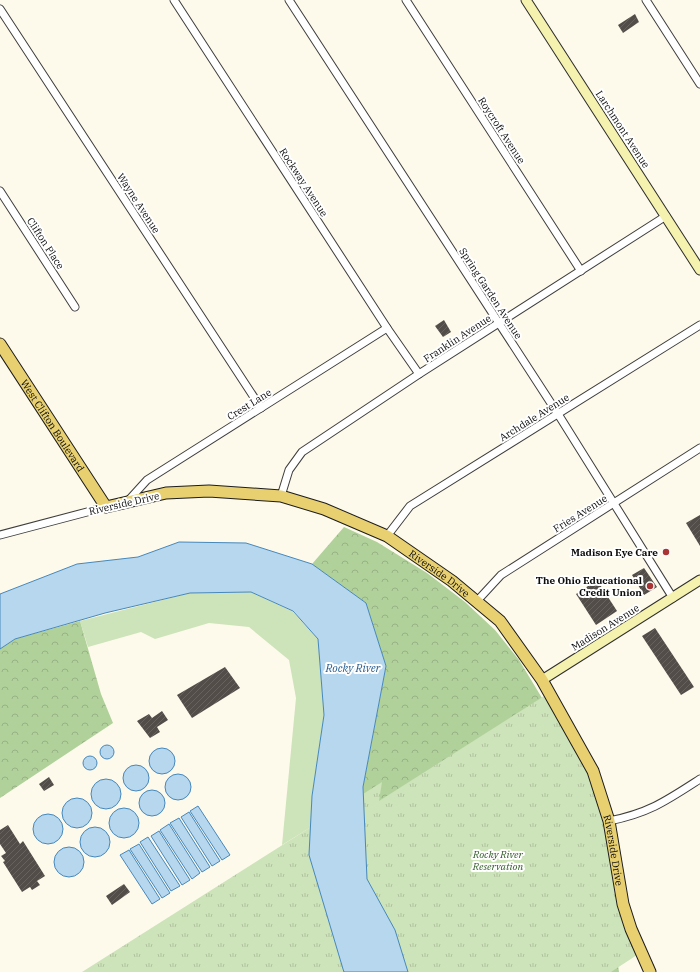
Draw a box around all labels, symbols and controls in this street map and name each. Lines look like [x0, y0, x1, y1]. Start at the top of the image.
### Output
street label: Larchmont Avenue [593, 88, 652, 170]
street label: Roycroft Avenue [475, 94, 528, 166]
street label: Rockway Avenue [277, 146, 331, 219]
street label: Wayne Avenue [114, 171, 163, 236]
street label: Clifton Place [24, 215, 67, 272]
street label: Spring Garden Avenue [456, 245, 525, 341]
street label: Franklin Avenue [421, 312, 494, 365]
street label: West Clifton Boulevard [18, 377, 87, 474]
street label: Crest Lane [225, 386, 274, 423]
street label: Archdale Avenue [497, 391, 572, 444]
street label: Riverside Drive [88, 489, 161, 518]
street label: Fries Avenue [551, 492, 610, 535]
place label: Madison Eye Care [571, 546, 658, 559]
street label: Riverside Drive [406, 547, 472, 600]
marker: Madison Eye Care [661, 547, 671, 557]
place label: The Ohio Educational Credit Union [536, 574, 642, 599]
marker: The Ohio Educational Credit Union [645, 581, 655, 591]
street label: Madison Avenue [569, 601, 642, 654]
water label: Rocky River [325, 661, 382, 675]
street label: Riverside Drive [600, 813, 626, 887]
park label: Rocky River Reservation [472, 848, 524, 873]

